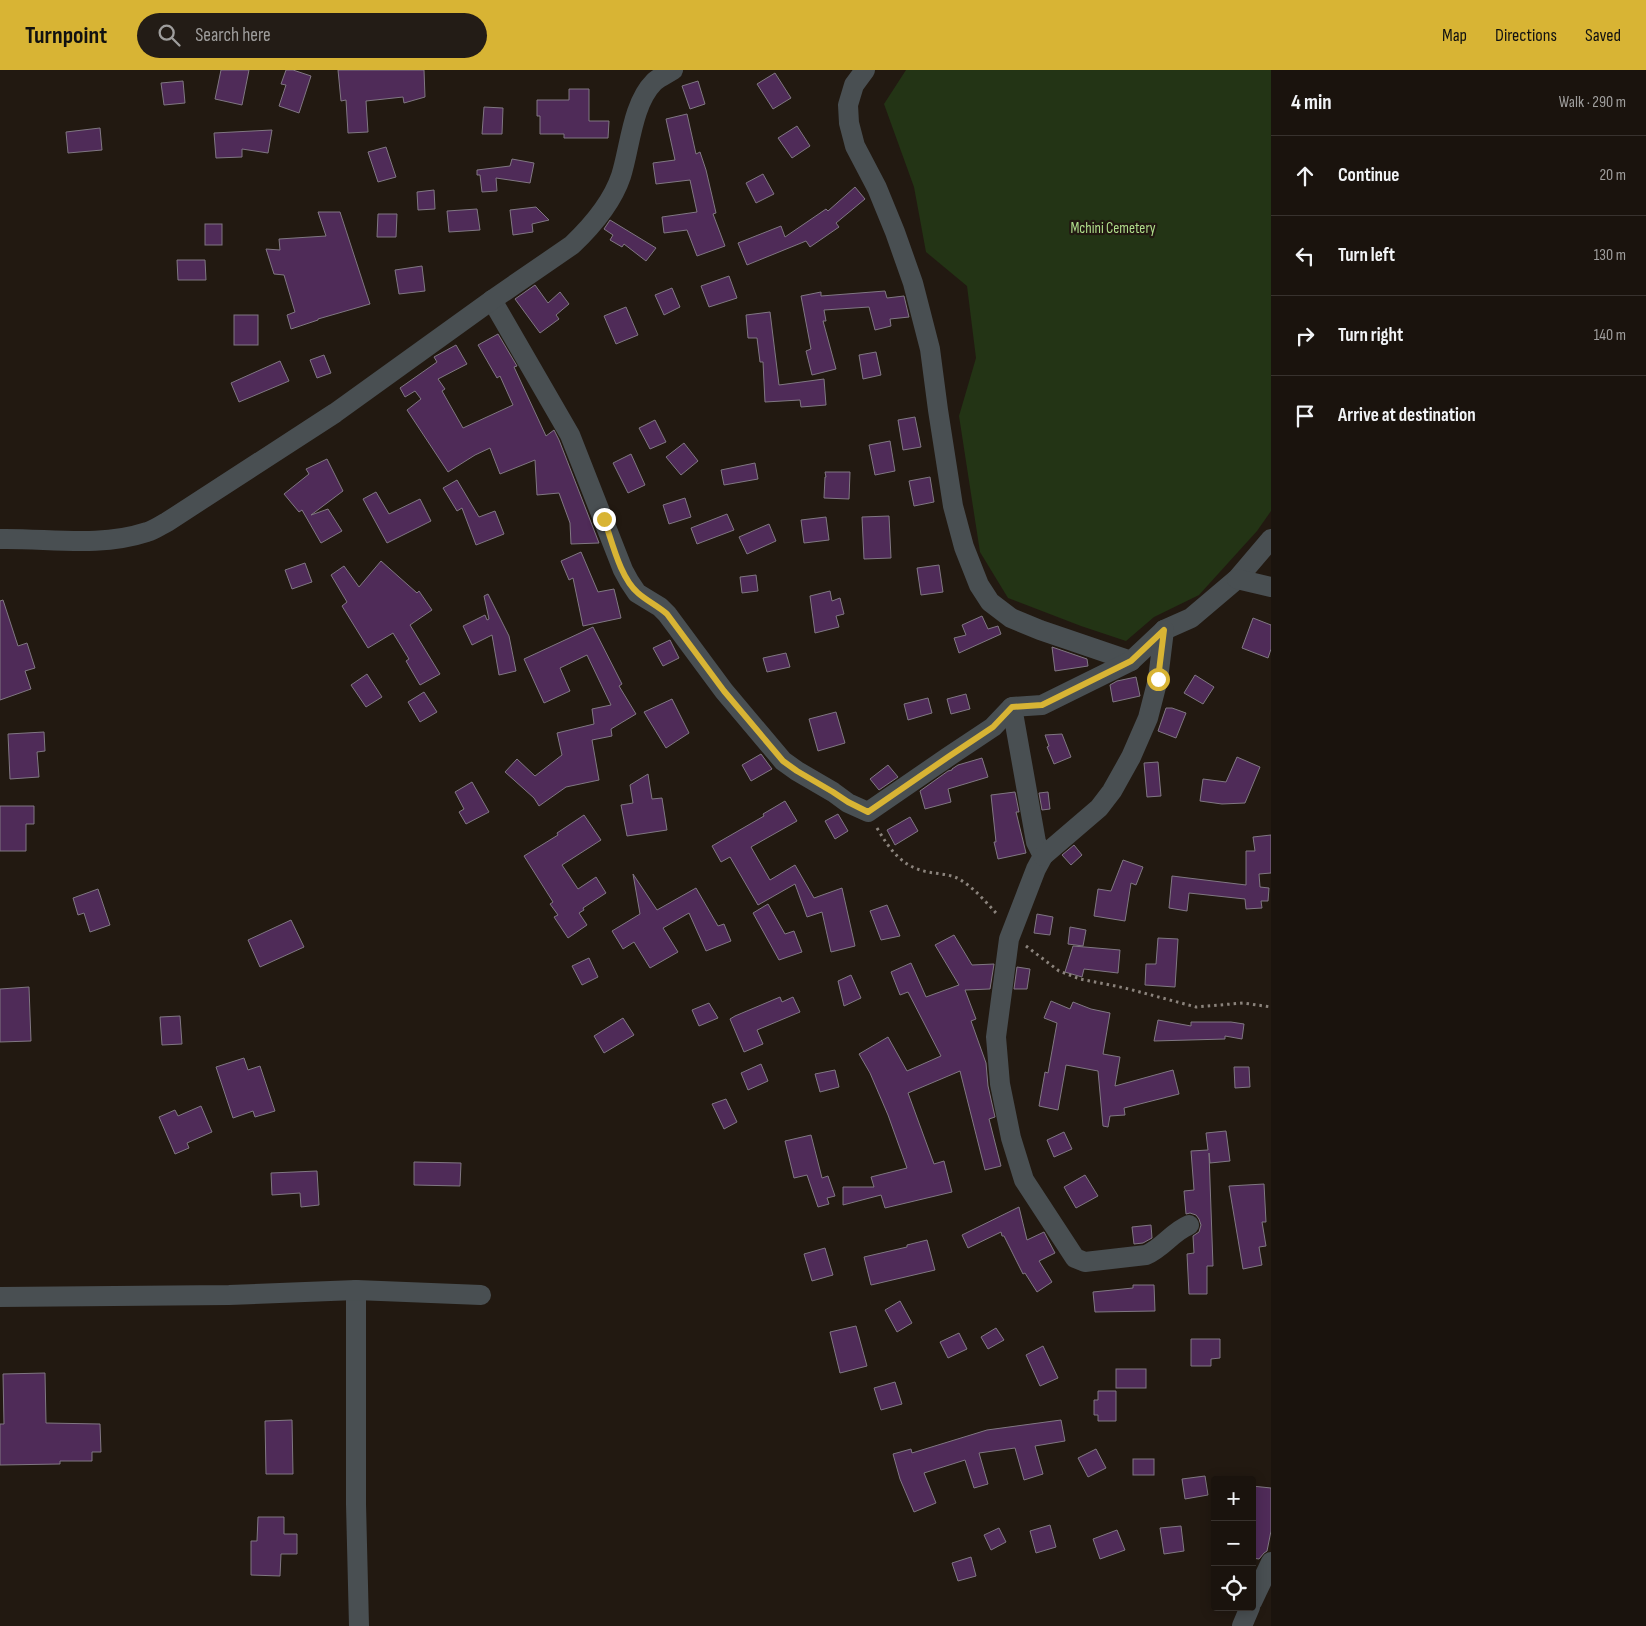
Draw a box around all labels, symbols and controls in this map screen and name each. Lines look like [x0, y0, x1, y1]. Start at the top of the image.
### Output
search box [137, 13, 487, 58]
text: Turnpoint [25, 21, 107, 50]
icon: search [155, 21, 183, 49]
text: Search here [195, 24, 271, 47]
text: Map [1442, 25, 1467, 46]
text: Directions [1495, 25, 1557, 46]
text: Saved [1585, 25, 1621, 46]
text: 4 min [1291, 90, 1332, 115]
text: Walk · 290 m [1559, 93, 1626, 112]
icon: ahead [1291, 162, 1319, 190]
text: Continue [1338, 164, 1399, 187]
text: 20 m [1599, 166, 1626, 185]
park label: Mchini Cemetery [1070, 219, 1156, 238]
icon: left [1291, 242, 1319, 270]
text: Turn left [1338, 244, 1395, 267]
text: 130 m [1594, 246, 1626, 265]
icon: right [1291, 322, 1319, 350]
text: Turn right [1338, 324, 1403, 347]
text: 140 m [1594, 326, 1626, 345]
icon: arrive [1291, 402, 1319, 430]
text: Arrive at destination [1338, 404, 1476, 427]
route end [593, 508, 616, 531]
route start [1147, 668, 1170, 691]
map controls [1211, 1476, 1256, 1611]
button: + [1211, 1476, 1256, 1521]
button: − [1211, 1521, 1256, 1566]
button: locate [1211, 1566, 1256, 1611]

